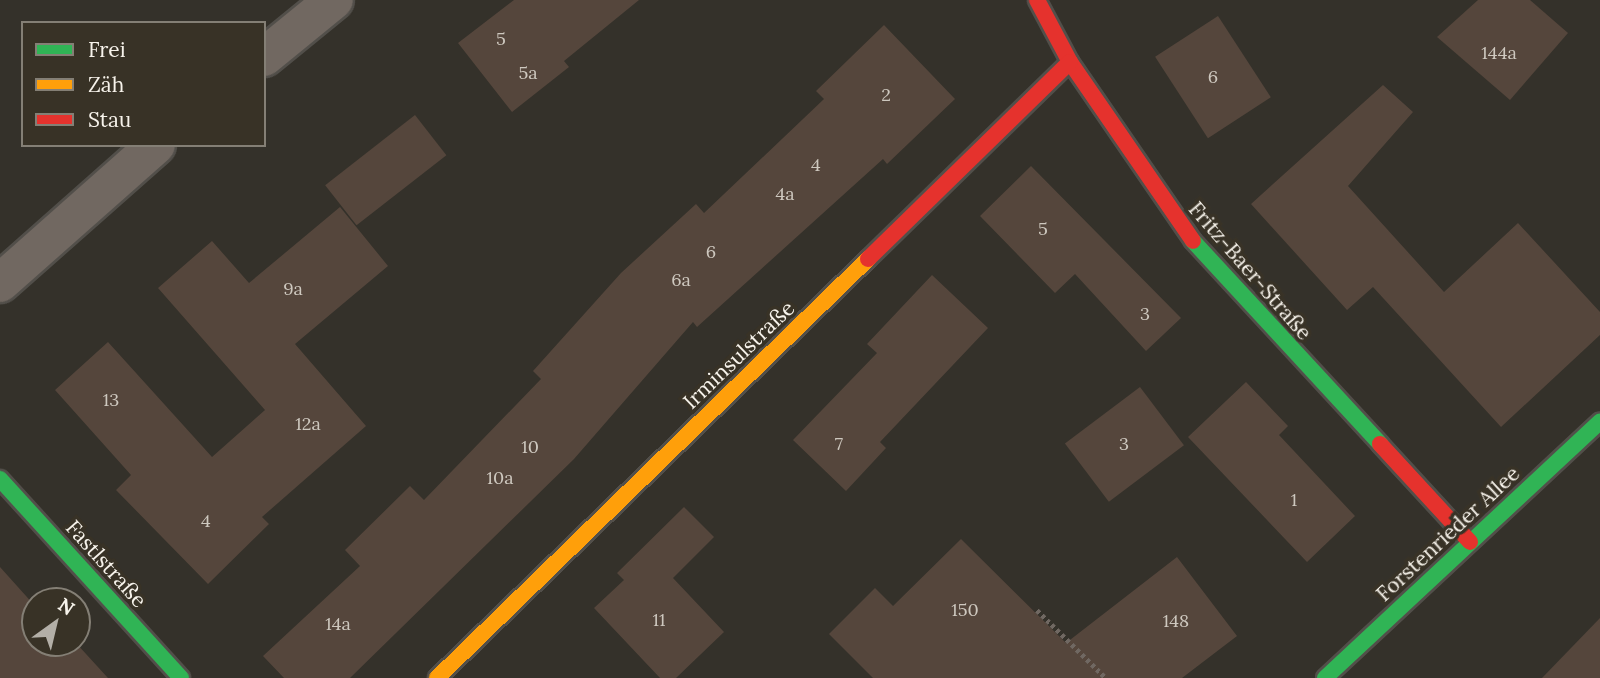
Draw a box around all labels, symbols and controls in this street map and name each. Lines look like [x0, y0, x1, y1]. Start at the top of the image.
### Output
legend [21, 21, 266, 147]
house number: 5 [496, 28, 506, 50]
text: Frei [88, 36, 126, 63]
house number: 144a [1481, 42, 1517, 64]
house number: 5a [518, 62, 538, 84]
house number: 6 [1208, 66, 1218, 88]
text: Zäh [88, 71, 124, 98]
house number: 2 [881, 84, 891, 106]
text: Stau [88, 106, 131, 133]
house number: 4 [811, 154, 821, 176]
house number: 4a [775, 183, 795, 205]
street label: Fritz-Baer-Straße [1183, 197, 1317, 345]
house number: 5 [1038, 218, 1048, 240]
house number: 6 [706, 241, 716, 263]
house number: 6a [671, 269, 691, 291]
house number: 9a [283, 278, 303, 300]
street label: Irminsulstraße [678, 296, 800, 414]
house number: 3 [1140, 303, 1150, 325]
house number: 13 [103, 389, 119, 411]
house number: 12a [295, 413, 321, 435]
house number: 7 [835, 433, 843, 455]
house number: 3 [1119, 433, 1129, 455]
house number: 10 [521, 436, 539, 458]
street label: Forstenrieder Allee [1371, 461, 1525, 607]
house number: 10a [486, 467, 514, 489]
house number: 1 [1291, 489, 1297, 511]
house number: 4 [201, 510, 211, 532]
street label: Fastlstraße [60, 515, 152, 613]
north arrow [21, 587, 91, 657]
text: N [54, 592, 79, 620]
house number: 150 [951, 599, 979, 621]
house number: 11 [652, 609, 666, 631]
house number: 148 [1163, 610, 1189, 632]
house number: 14a [325, 613, 351, 635]

